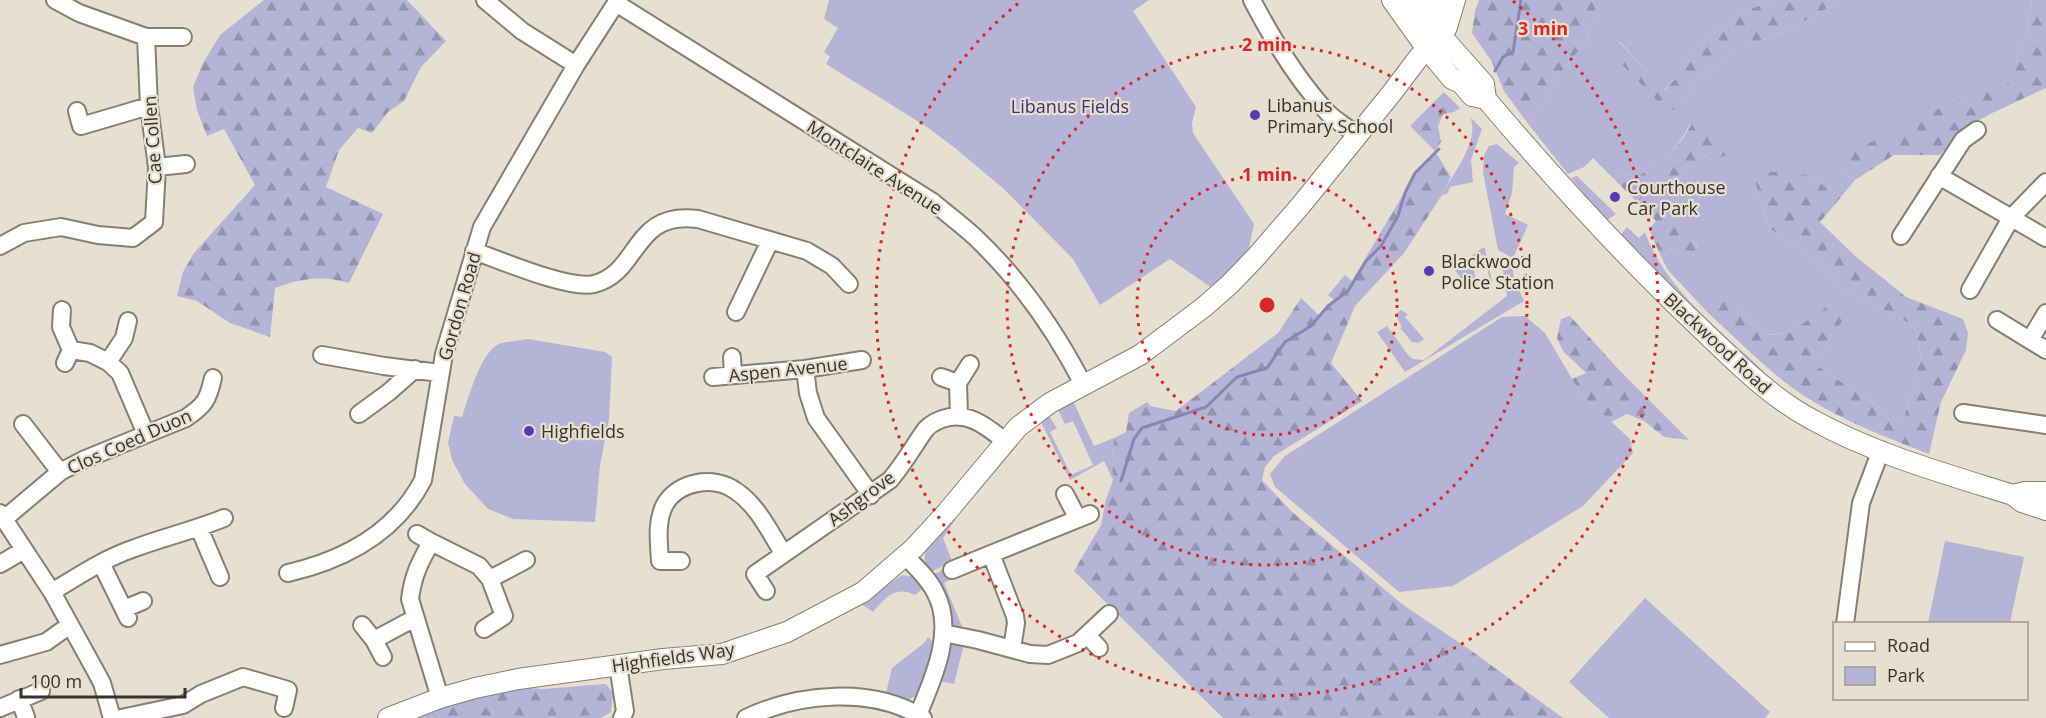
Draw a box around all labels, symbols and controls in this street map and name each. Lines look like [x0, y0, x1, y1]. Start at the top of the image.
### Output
text: 3 min [1518, 16, 1568, 40]
text: 2 min [1242, 32, 1292, 56]
place label: Libanus Primary School [1267, 93, 1393, 138]
park label: Libanus Fields [1011, 94, 1129, 118]
street label: Cae Collen [137, 95, 167, 185]
marker: Libanus Primary School [1248, 108, 1262, 122]
street label: Montclaire Avenue [803, 114, 947, 220]
text: 1 min [1242, 162, 1292, 186]
place label: Courthouse Car Park [1627, 175, 1726, 220]
marker: Courthouse Car Park [1608, 190, 1622, 204]
street label: Gordon Road [432, 249, 486, 363]
place label: Blackwood Police Station [1441, 249, 1554, 294]
marker: Blackwood Police Station [1422, 264, 1436, 278]
street label: Blackwood Road [1659, 287, 1777, 399]
centre of rings [1257, 295, 1277, 315]
street label: Aspen Avenue [727, 351, 849, 387]
street label: Clos Coed Duon [63, 403, 195, 479]
place label: Highfields [541, 419, 624, 443]
marker: Highfields [522, 424, 536, 438]
street label: Ashgrove [823, 465, 899, 531]
legend [1833, 622, 2028, 700]
text: Road [1887, 633, 1930, 657]
street label: Highfields Way [610, 636, 737, 677]
scale bar [21, 661, 184, 699]
text: Park [1887, 663, 1925, 687]
text: 100 m [30, 669, 82, 693]

